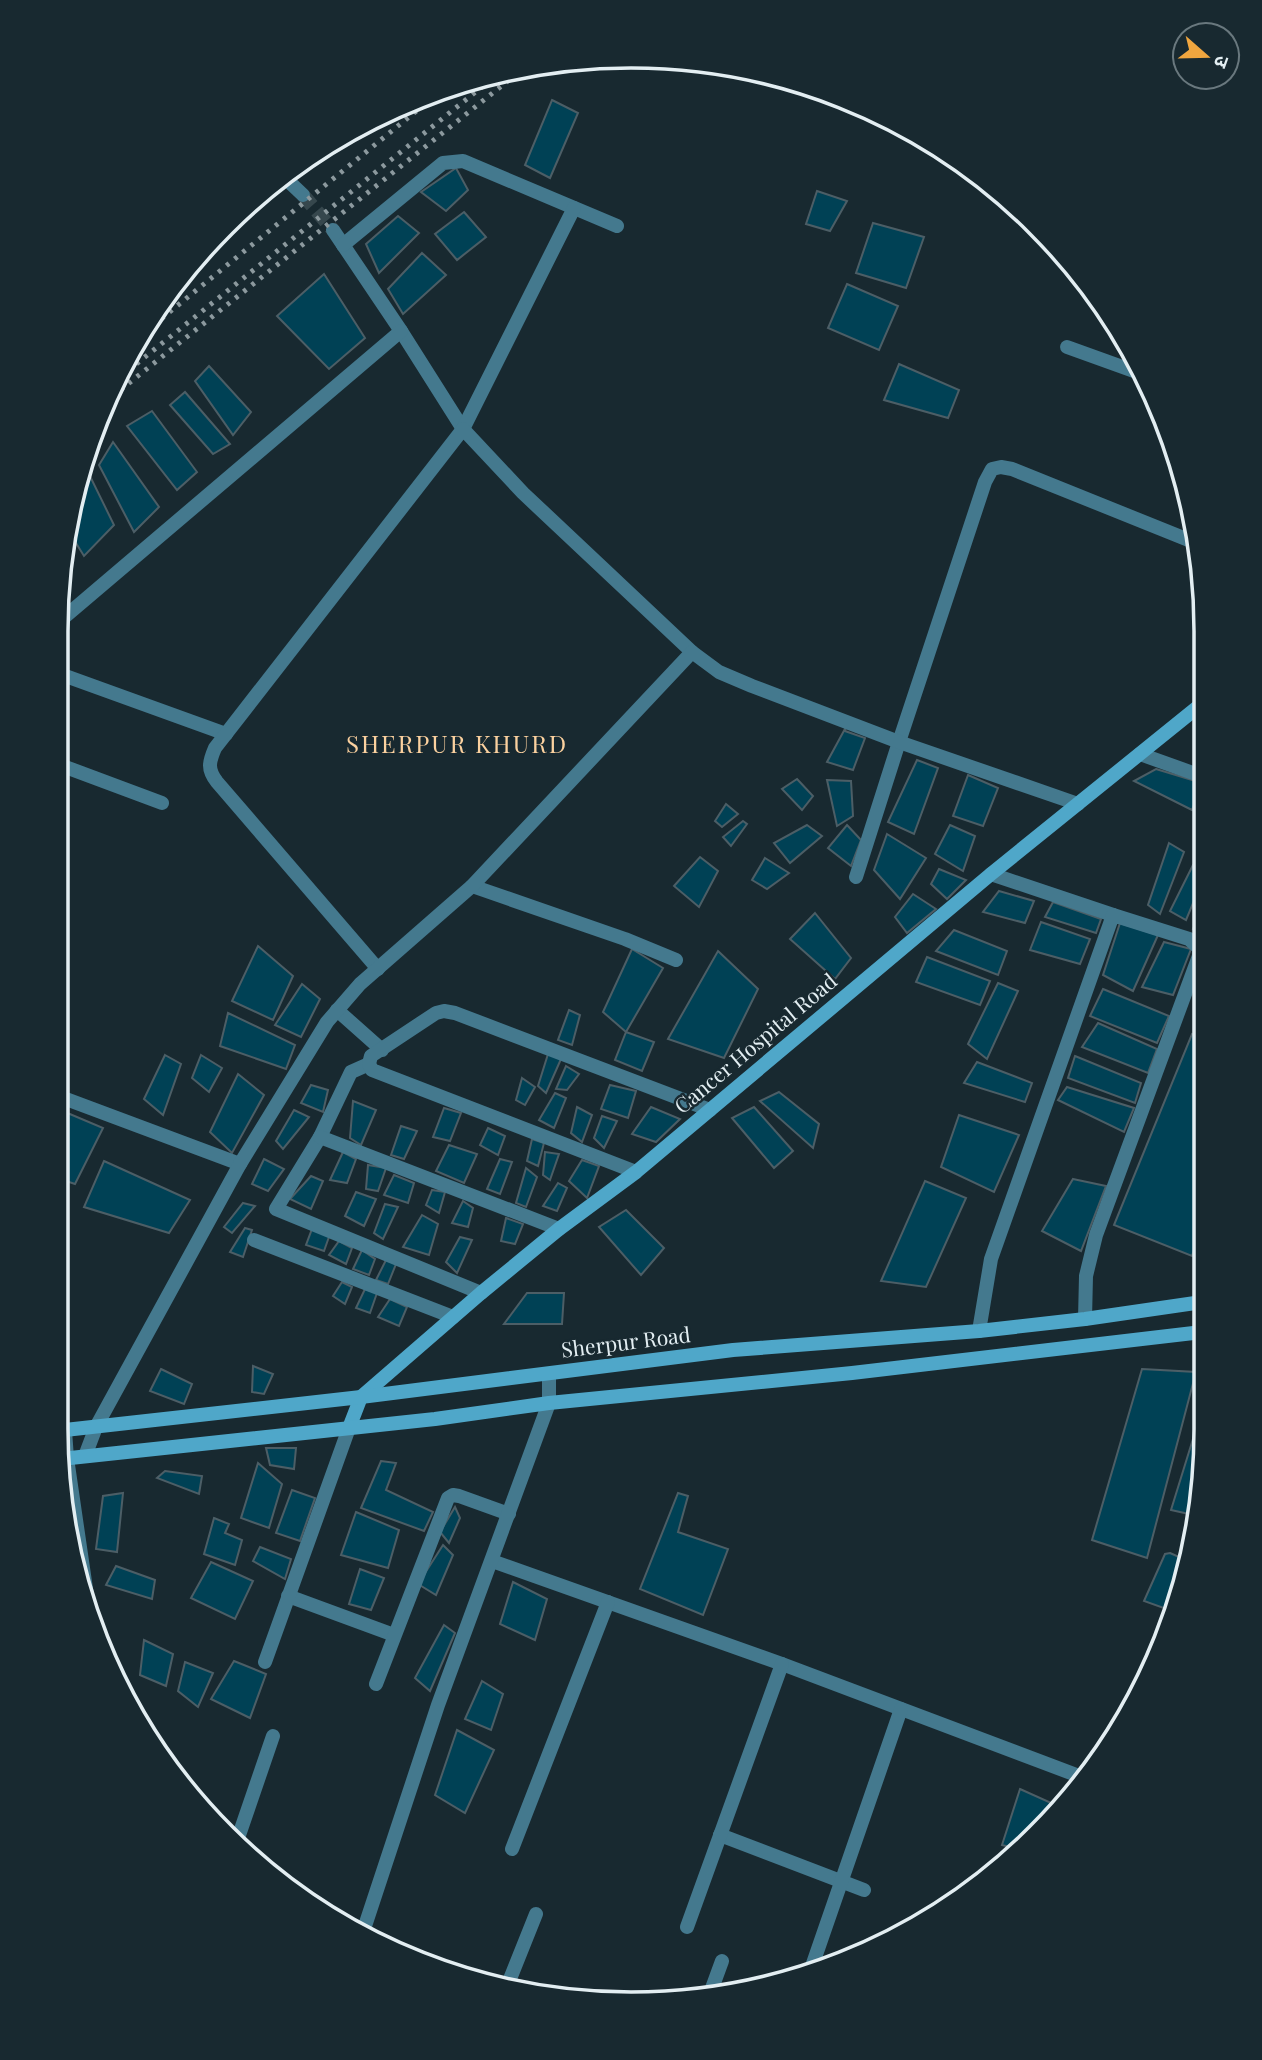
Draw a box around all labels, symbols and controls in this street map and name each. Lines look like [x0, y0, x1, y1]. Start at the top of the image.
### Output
north arrow [1171, 21, 1241, 91]
text: उ [1208, 52, 1237, 73]
district label: SHERPUR KHURD [346, 727, 568, 759]
street label: Cancer Hospital Road [668, 966, 842, 1119]
street label: Sherpur Road [560, 1319, 692, 1363]

